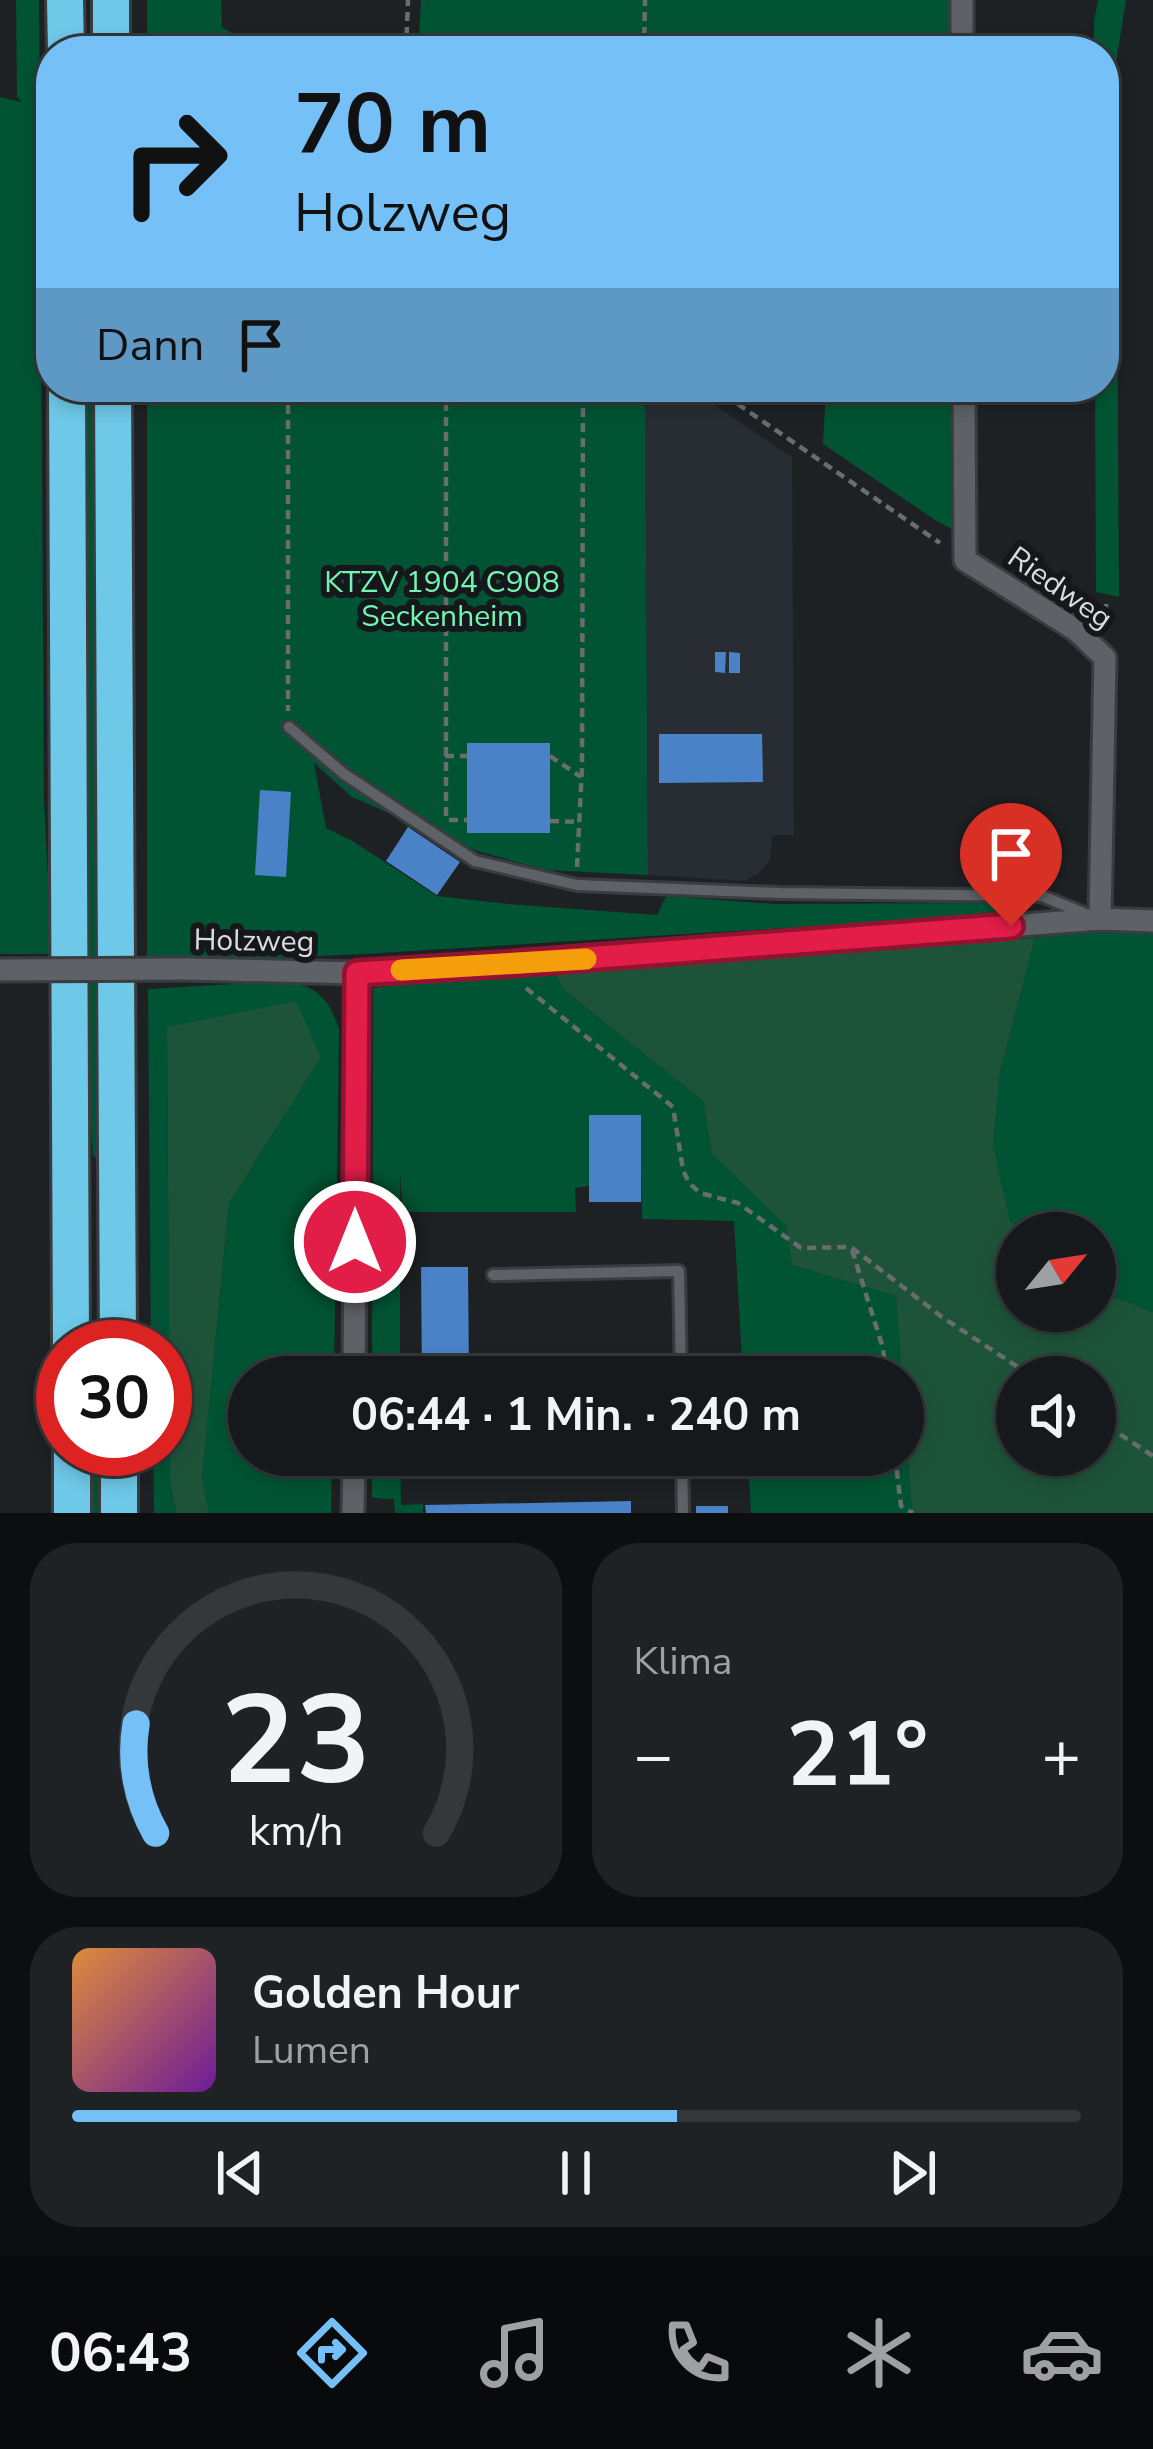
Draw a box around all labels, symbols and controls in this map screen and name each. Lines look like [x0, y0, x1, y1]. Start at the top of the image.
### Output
text: 70 m [294, 67, 491, 182]
icon: right [96, 84, 252, 240]
text: Holzweg [294, 176, 511, 250]
icon: arrive [228, 312, 294, 378]
text: Dann [96, 315, 204, 376]
street label: Riedweg [999, 537, 1121, 639]
park label: KTZV 1904 C908 Seckenheim [324, 562, 560, 637]
pin [960, 803, 1062, 926]
icon: arrive [978, 821, 1044, 887]
street label: Holzweg [193, 919, 315, 963]
position arrow [292, 1179, 418, 1305]
north arrow [996, 1212, 1116, 1332]
map controls [996, 1212, 1116, 1476]
speed limit sign: 30 [36, 1320, 192, 1476]
button: sound [996, 1356, 1116, 1476]
text: 06:44 · 1 Min. · 240 m [351, 1385, 801, 1446]
text: Klima [634, 1635, 733, 1688]
text: 23 [221, 1656, 371, 1826]
text: 21° [786, 1694, 928, 1817]
text: − [634, 1711, 673, 1801]
text: + [1041, 1711, 1081, 1801]
text: km/h [248, 1802, 343, 1860]
text: Golden Hour [252, 1963, 519, 2024]
text: Lumen [252, 2024, 371, 2077]
icon: previous [207, 2140, 273, 2206]
icon: pause [543, 2140, 609, 2206]
icon: next [880, 2140, 946, 2206]
icon: directions [290, 2311, 374, 2395]
icon: music [473, 2311, 557, 2395]
icon: phone [655, 2311, 739, 2395]
icon: climate [837, 2311, 921, 2395]
icon: car [1020, 2311, 1104, 2395]
text: 06:43 [49, 2316, 192, 2390]

